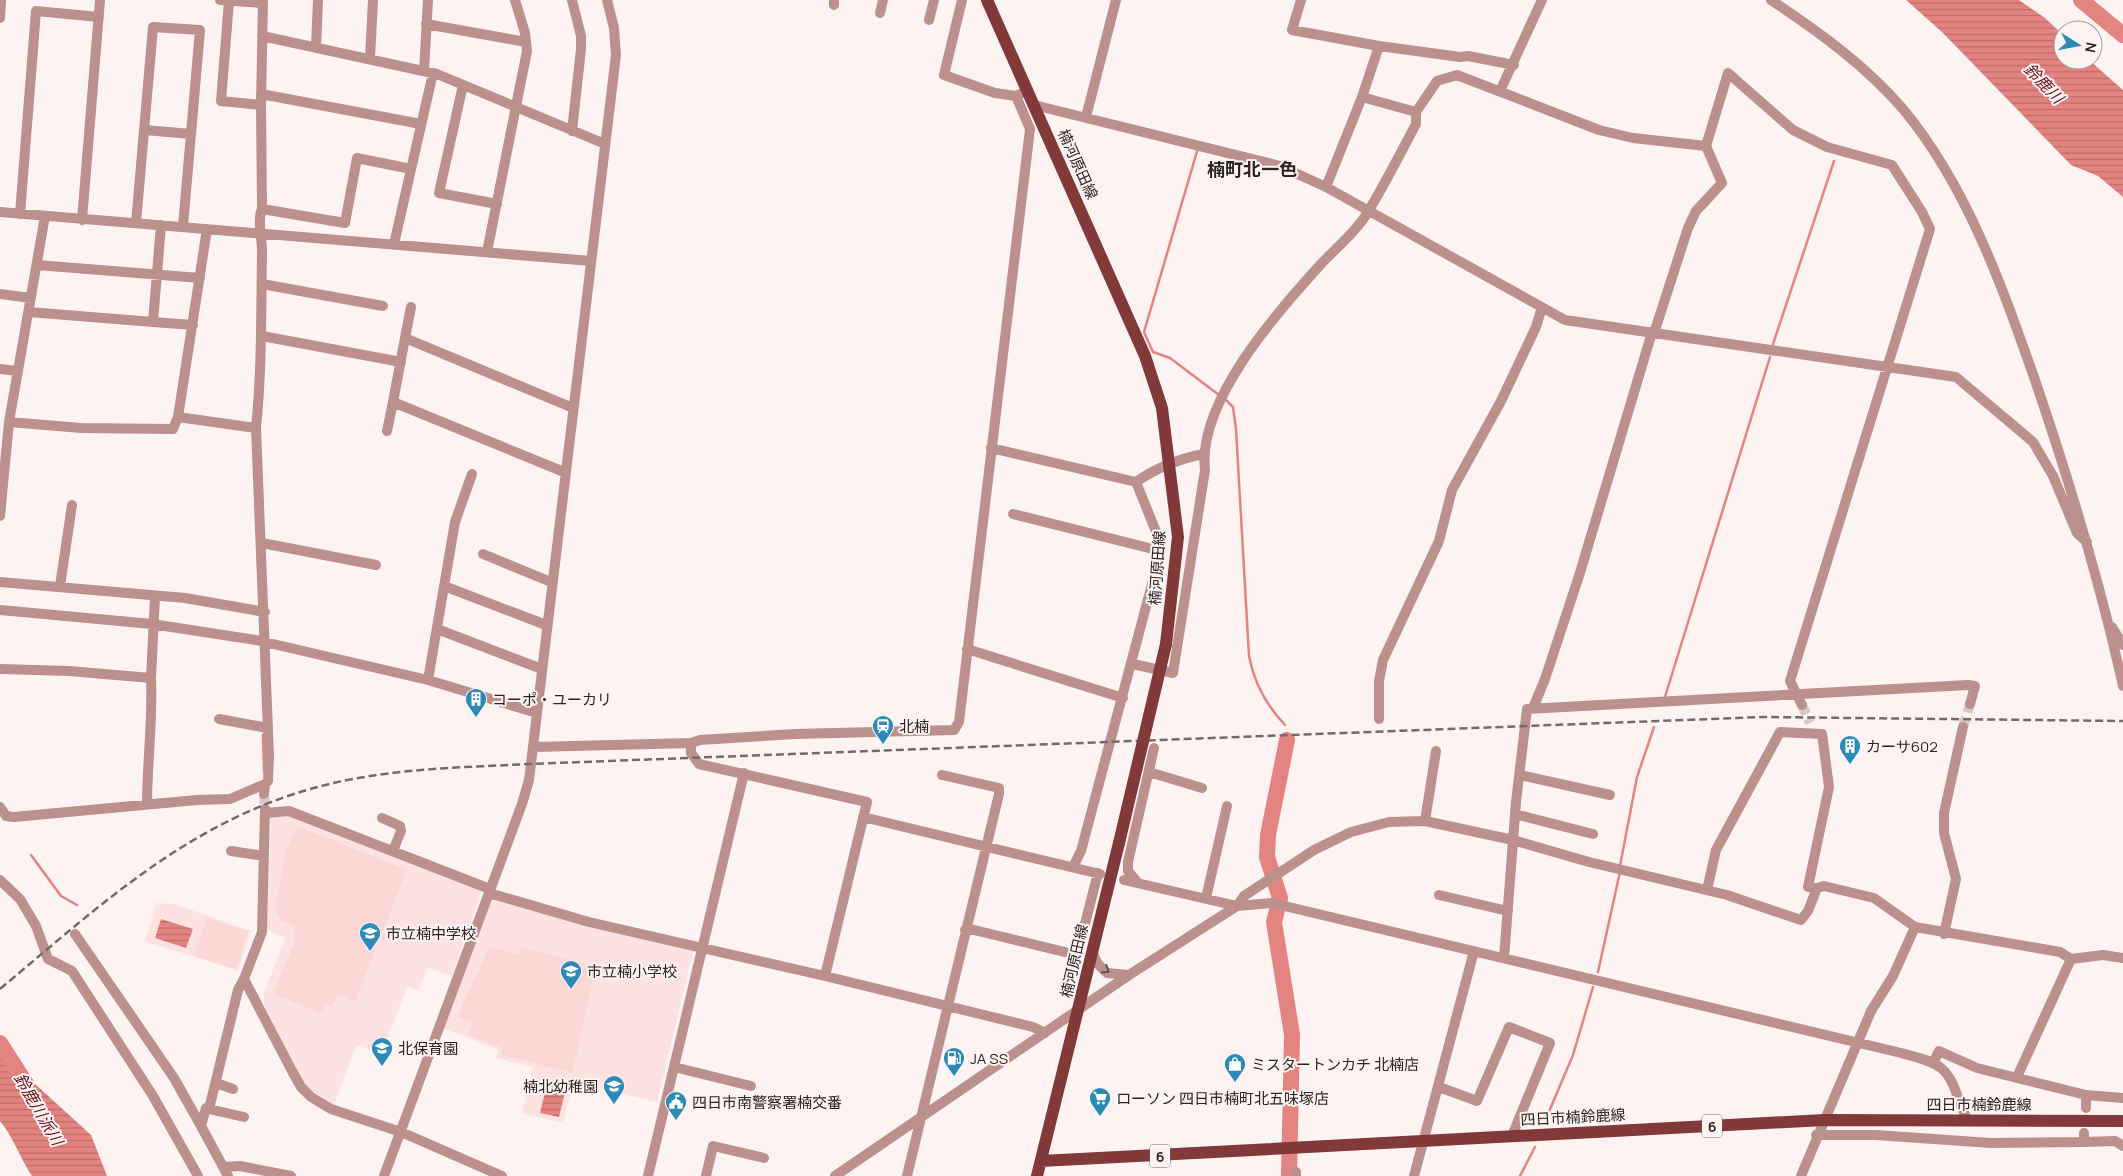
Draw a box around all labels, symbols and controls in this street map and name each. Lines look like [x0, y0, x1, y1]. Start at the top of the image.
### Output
north arrow [2053, 20, 2103, 70]
text: N [2081, 41, 2102, 54]
water label: 鈴鹿川 [2019, 58, 2070, 109]
street label: 楠河原田線 [1053, 125, 1103, 203]
district label: 楠町北一色 [1207, 157, 1297, 181]
street label: 楠河原田線 [1144, 530, 1170, 606]
building icon: コーポ・ユーカリ [464, 687, 488, 718]
place label: コーポ・ユーカリ [492, 689, 612, 710]
station icon: 北楠 [871, 714, 895, 745]
place label: 北楠 [899, 716, 929, 737]
building icon: カーサ602 [1838, 734, 1862, 765]
place label: カーサ602 [1866, 736, 1938, 757]
school or university icon: 市立楠中学校 [358, 921, 382, 952]
street label: 楠河原田線 [1055, 922, 1093, 1000]
place label: 市立楠中学校 [386, 923, 476, 944]
school or university icon: 市立楠小学校 [559, 959, 583, 990]
place label: 市立楠小学校 [587, 961, 677, 982]
one-way arrow [1101, 964, 1110, 974]
school or university icon: 北保育園 [370, 1036, 394, 1067]
place label: 北保育園 [398, 1038, 458, 1059]
fuel station icon: JA SS [942, 1046, 966, 1077]
place label: JA SS [970, 1048, 1008, 1069]
shop icon: ミスタートンカチ 北楠店 [1223, 1052, 1247, 1083]
place label: ミスタートンカチ 北楠店 [1251, 1054, 1419, 1075]
water label: 鈴鹿川派川 [9, 1069, 70, 1151]
school or university icon: 楠北幼稚園 [602, 1074, 626, 1105]
place label: 楠北幼稚園 [523, 1076, 598, 1097]
supermarket icon: ローソン 四日市楠町北五味塚店 [1088, 1086, 1112, 1117]
place label: ローソン 四日市楠町北五味塚店 [1116, 1088, 1329, 1109]
public building icon: 四日市南警察署楠交番 [664, 1090, 688, 1121]
place label: 四日市南警察署楠交番 [692, 1092, 842, 1113]
street label: 四日市楠鈴鹿線 [1926, 1094, 2032, 1115]
street label: 四日市楠鈴鹿線 [1520, 1104, 1626, 1130]
road number: 6 [1702, 1114, 1722, 1138]
road number: 6 [1150, 1144, 1170, 1168]

